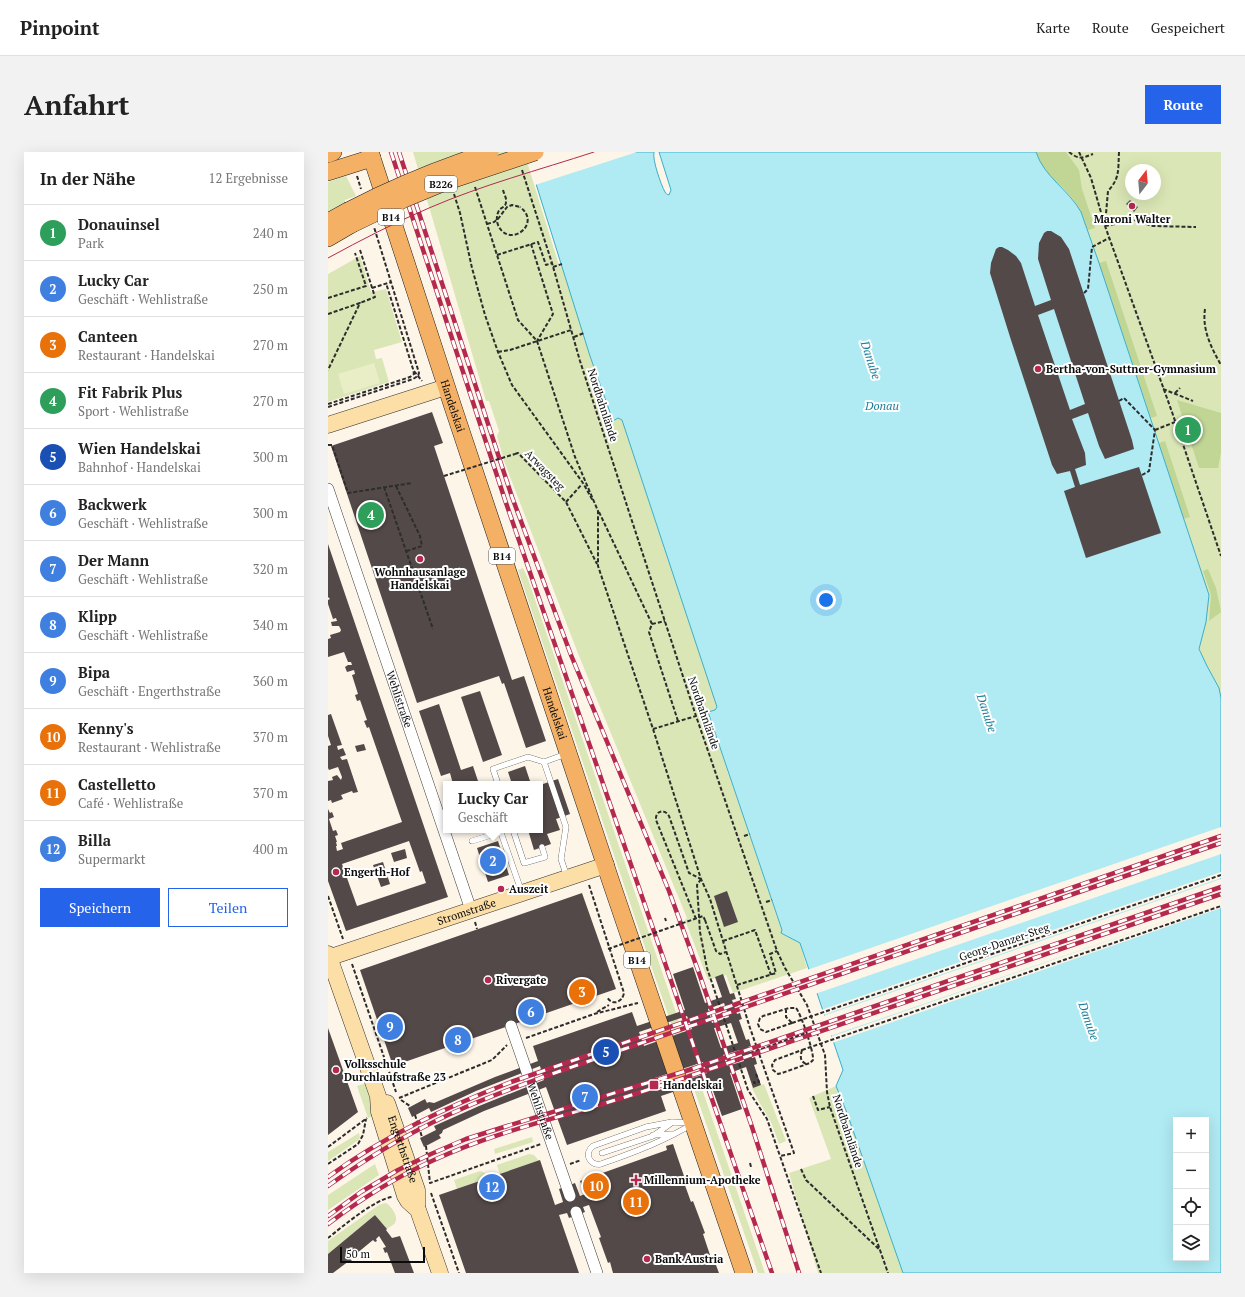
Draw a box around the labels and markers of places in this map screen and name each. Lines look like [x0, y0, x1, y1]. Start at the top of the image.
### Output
marker: Maroni Walter [1127, 201, 1137, 211]
place label: Maroni Walter [1094, 212, 1171, 226]
place label: Bertha-von-Suttner-Gymnasium [1046, 362, 1217, 376]
marker: Bertha-von-Suttner-Gymnasium [1033, 364, 1043, 374]
pin: 1 [1175, 415, 1201, 445]
pin: 4 [358, 500, 384, 530]
marker: Wohnhausanlage Handelskai [415, 554, 425, 564]
place label: Wohnhausanlage Handelskai [374, 565, 466, 592]
pin: 2 [480, 846, 506, 876]
place label: Engerth-Hof [344, 865, 411, 879]
marker: Engerth-Hof [331, 867, 341, 877]
place label: Auszeit [509, 882, 549, 896]
marker: Auszeit [496, 884, 506, 894]
place label: Rivergate [496, 973, 546, 987]
marker: Rivergate [483, 975, 493, 985]
pin: 3 [569, 977, 595, 1007]
pin: 6 [518, 997, 544, 1027]
pin: 9 [377, 1012, 403, 1042]
pin: 8 [445, 1025, 471, 1055]
pin: 5 [593, 1037, 619, 1067]
place label: Volksschule Durchlaufstraße 23 [344, 1057, 446, 1084]
marker: Volksschule Durchlaufstraße 23 [331, 1065, 341, 1075]
place label: Handelskai [663, 1078, 722, 1092]
marker: Handelskai [648, 1079, 660, 1091]
pin: 7 [572, 1082, 598, 1112]
pin: 10 [583, 1171, 609, 1201]
pin: 12 [479, 1172, 505, 1202]
place label: Millennium-Apotheke [644, 1173, 761, 1187]
marker: Millennium-Apotheke [631, 1175, 641, 1185]
pin: 11 [623, 1187, 649, 1217]
place label: Bank Austria [655, 1252, 723, 1266]
marker: Bank Austria [642, 1254, 652, 1264]

